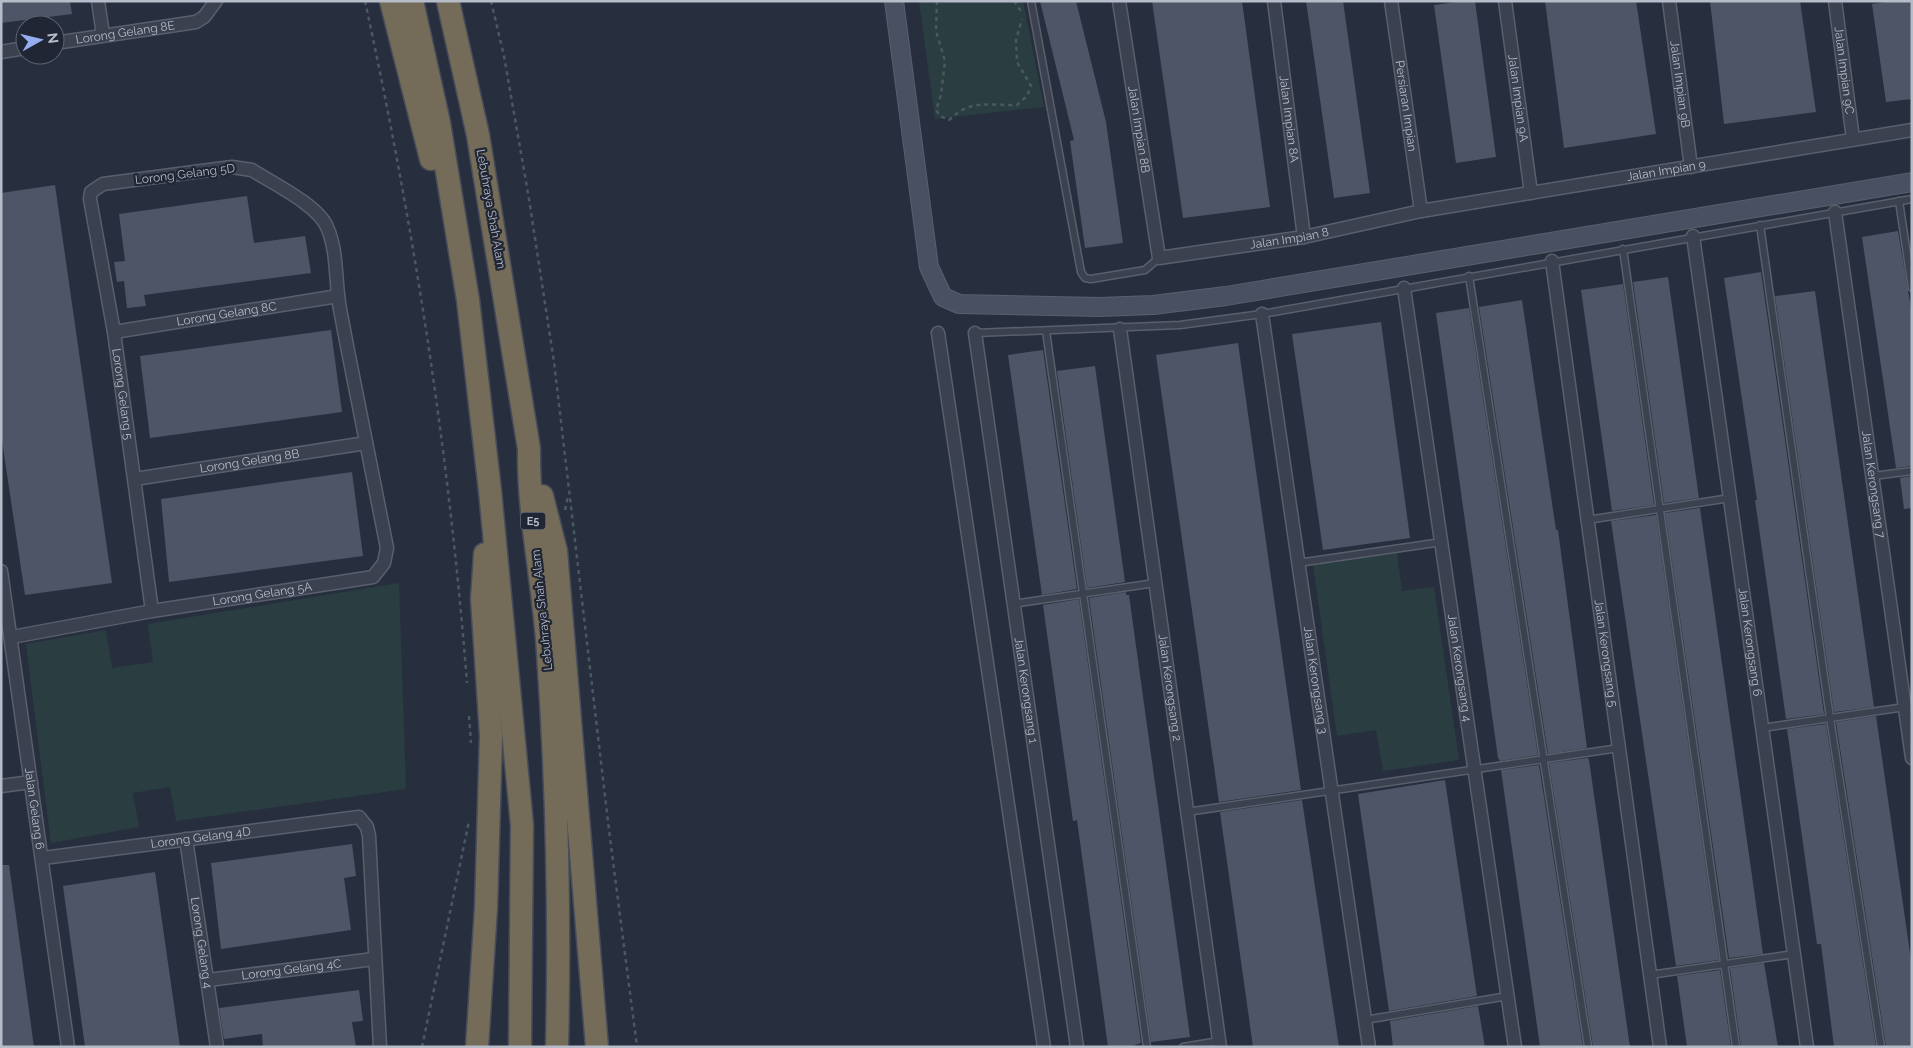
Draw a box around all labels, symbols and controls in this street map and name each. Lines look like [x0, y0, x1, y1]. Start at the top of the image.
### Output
north arrow [15, 15, 65, 65]
street label: Lorong Gelang 8E [75, 18, 176, 47]
street label: Jalan Impian 9C [1831, 26, 1857, 115]
text: N [44, 32, 62, 45]
street label: Jalan Impian 9B [1667, 40, 1693, 129]
street label: Jalan Impian 9A [1505, 54, 1531, 143]
street label: Persiaran Impian [1393, 59, 1419, 152]
street label: Jalan Impian 8A [1277, 75, 1301, 164]
street label: Jalan Impian 8B [1125, 85, 1153, 174]
street label: Lebuhraya Shah Alam [474, 148, 508, 270]
street label: Jalan Impian 9 [1626, 157, 1707, 184]
street label: Lorong Gelang 5D [134, 161, 236, 187]
street label: Jalan Impian 8 [1249, 225, 1330, 252]
street label: Lorong Gelang 8C [176, 299, 278, 329]
street label: Lorong Gelang 5 [109, 347, 136, 441]
street label: Jalan Kerongsang 7 [1859, 430, 1888, 539]
street label: Lorong Gelang 8B [199, 446, 300, 476]
road number: E5 [520, 512, 546, 530]
street label: Lebuhraya Shah Alam [529, 549, 555, 671]
street label: Lorong Gelang 5A [212, 579, 313, 609]
street label: Jalan Kerongsang 6 [1736, 587, 1765, 697]
street label: Jalan Kerongsang 5 [1592, 599, 1620, 708]
street label: Jalan Kerongsang 4 [1445, 613, 1474, 723]
street label: Jalan Kerongsang 3 [1301, 626, 1330, 735]
street label: Jalan Kerongsang 2 [1156, 633, 1184, 742]
street label: Jalan Kerongsang 1 [1012, 636, 1041, 744]
street label: Jalan Gelang 6 [22, 767, 47, 850]
street label: Lorong Gelang 4D [150, 824, 252, 851]
street label: Lorong Gelang 4 [188, 896, 215, 990]
street label: Lorong Gelang 4C [241, 956, 342, 983]

